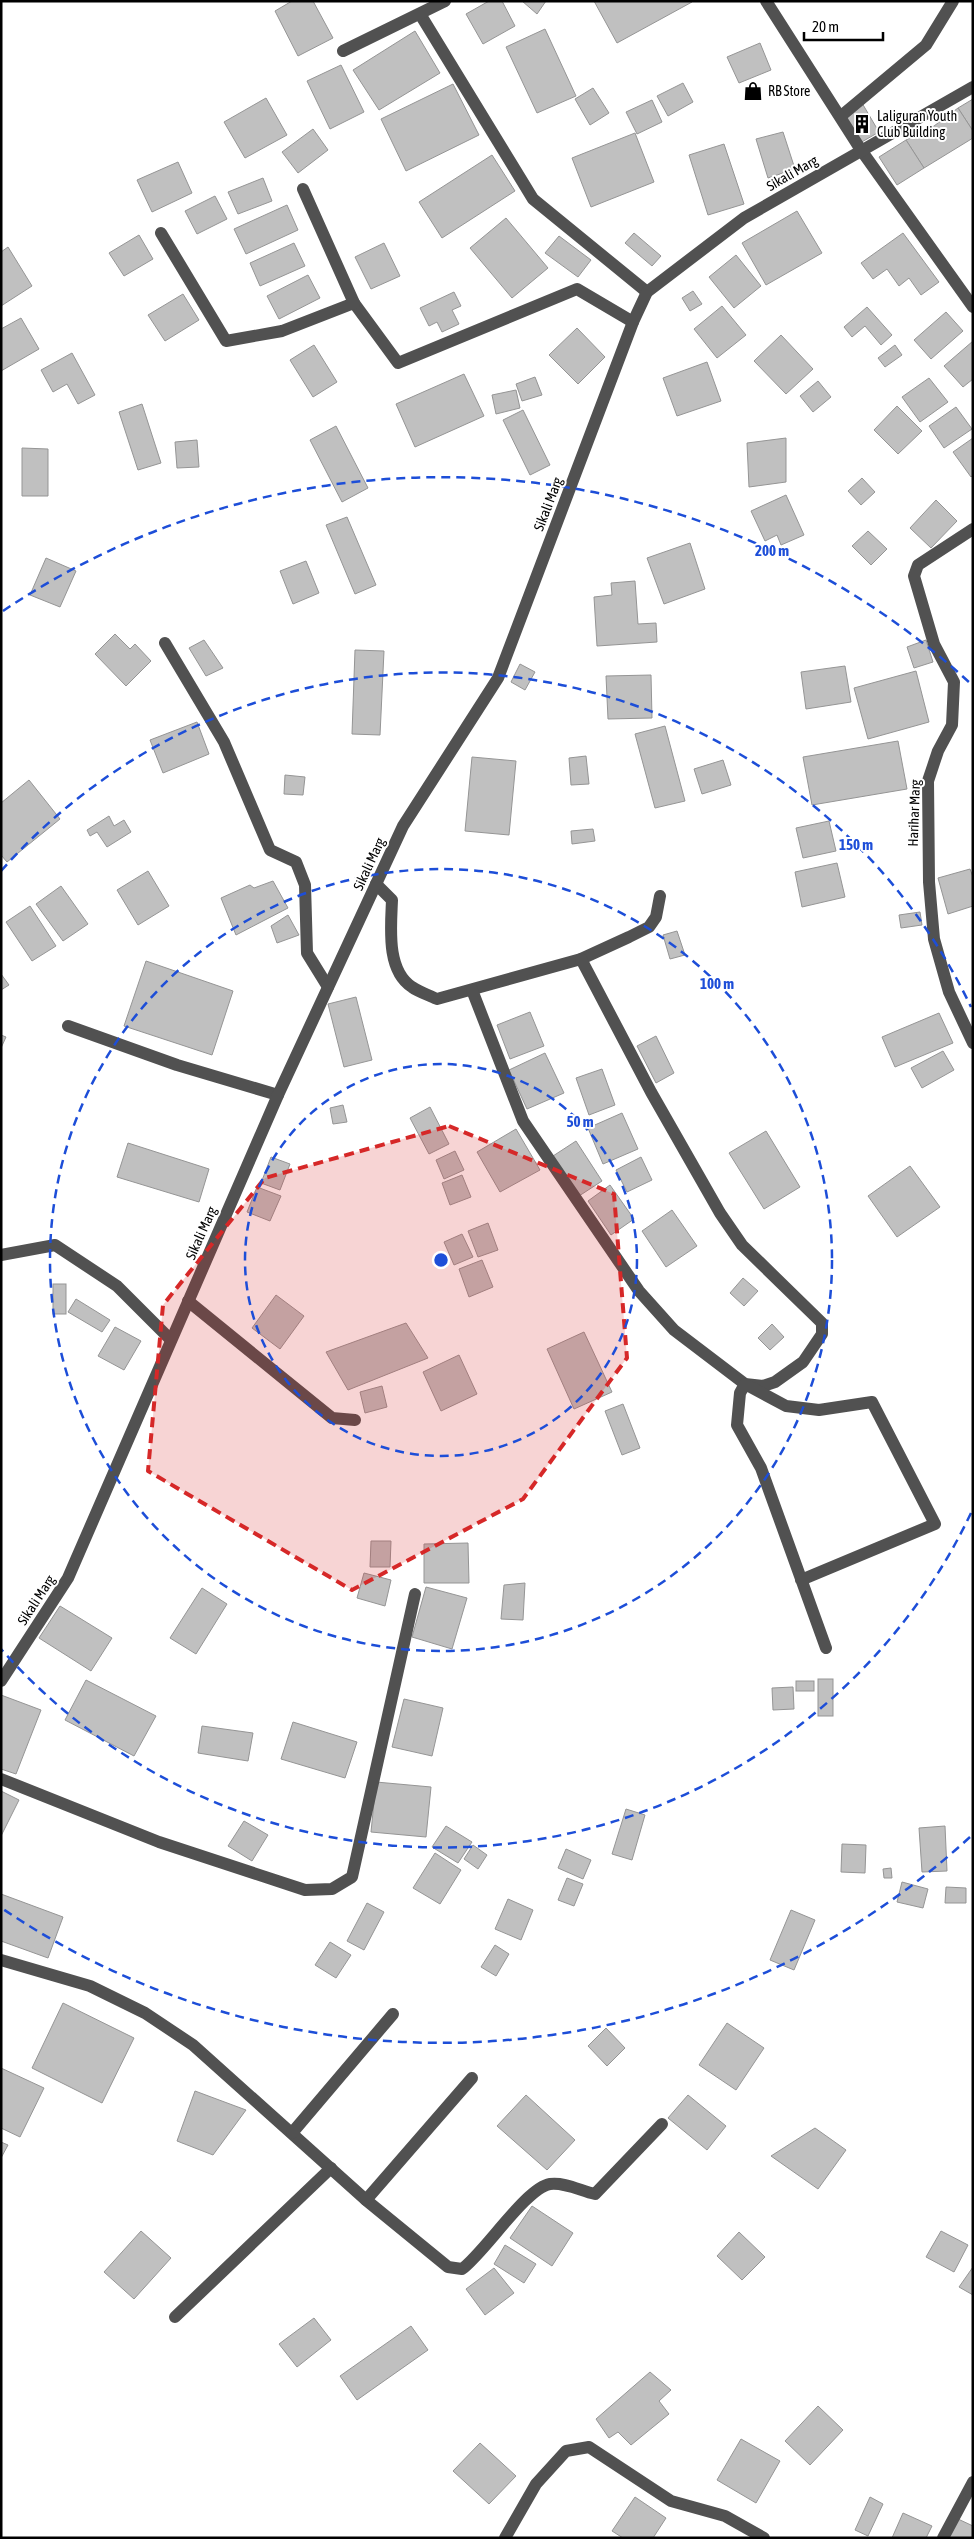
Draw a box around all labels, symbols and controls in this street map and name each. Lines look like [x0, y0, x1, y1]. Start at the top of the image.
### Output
scale bar [804, 10, 883, 42]
text: 20 m [812, 18, 839, 35]
shop icon: RB Store [742, 80, 764, 102]
place label: RB Store [768, 83, 810, 99]
place label: Laliguran Youth Club Building [877, 108, 957, 140]
building icon: Laliguran Youth Club Building [851, 113, 873, 135]
street label: Sikali Marg [764, 152, 820, 194]
street label: Sikali Marg [530, 475, 566, 533]
text: 200 m [755, 542, 789, 559]
street label: Harihar Marg [905, 779, 923, 847]
street label: Sikali Marg [350, 835, 388, 893]
text: 150 m [839, 836, 873, 853]
text: 100 m [700, 975, 734, 992]
text: 50 m [567, 1113, 594, 1130]
street label: Sikali Marg [182, 1204, 220, 1262]
centre of rings [432, 1251, 450, 1269]
street label: Sikali Marg [14, 1572, 58, 1628]

